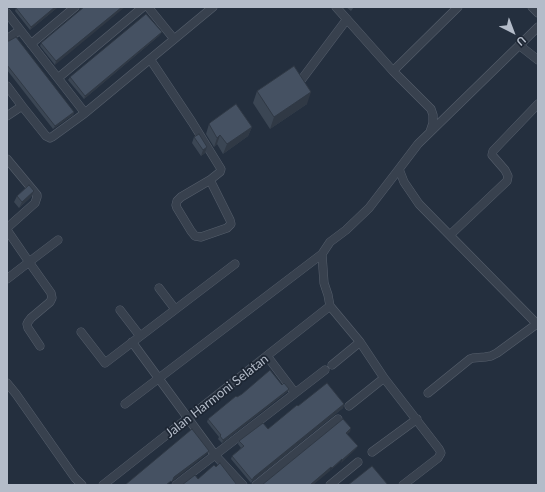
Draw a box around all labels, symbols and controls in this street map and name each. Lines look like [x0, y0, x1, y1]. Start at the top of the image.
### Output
north arrow [493, 12, 533, 52]
text: U [514, 34, 529, 49]
street label: Jalan Harmoni Selatan [162, 351, 272, 441]

